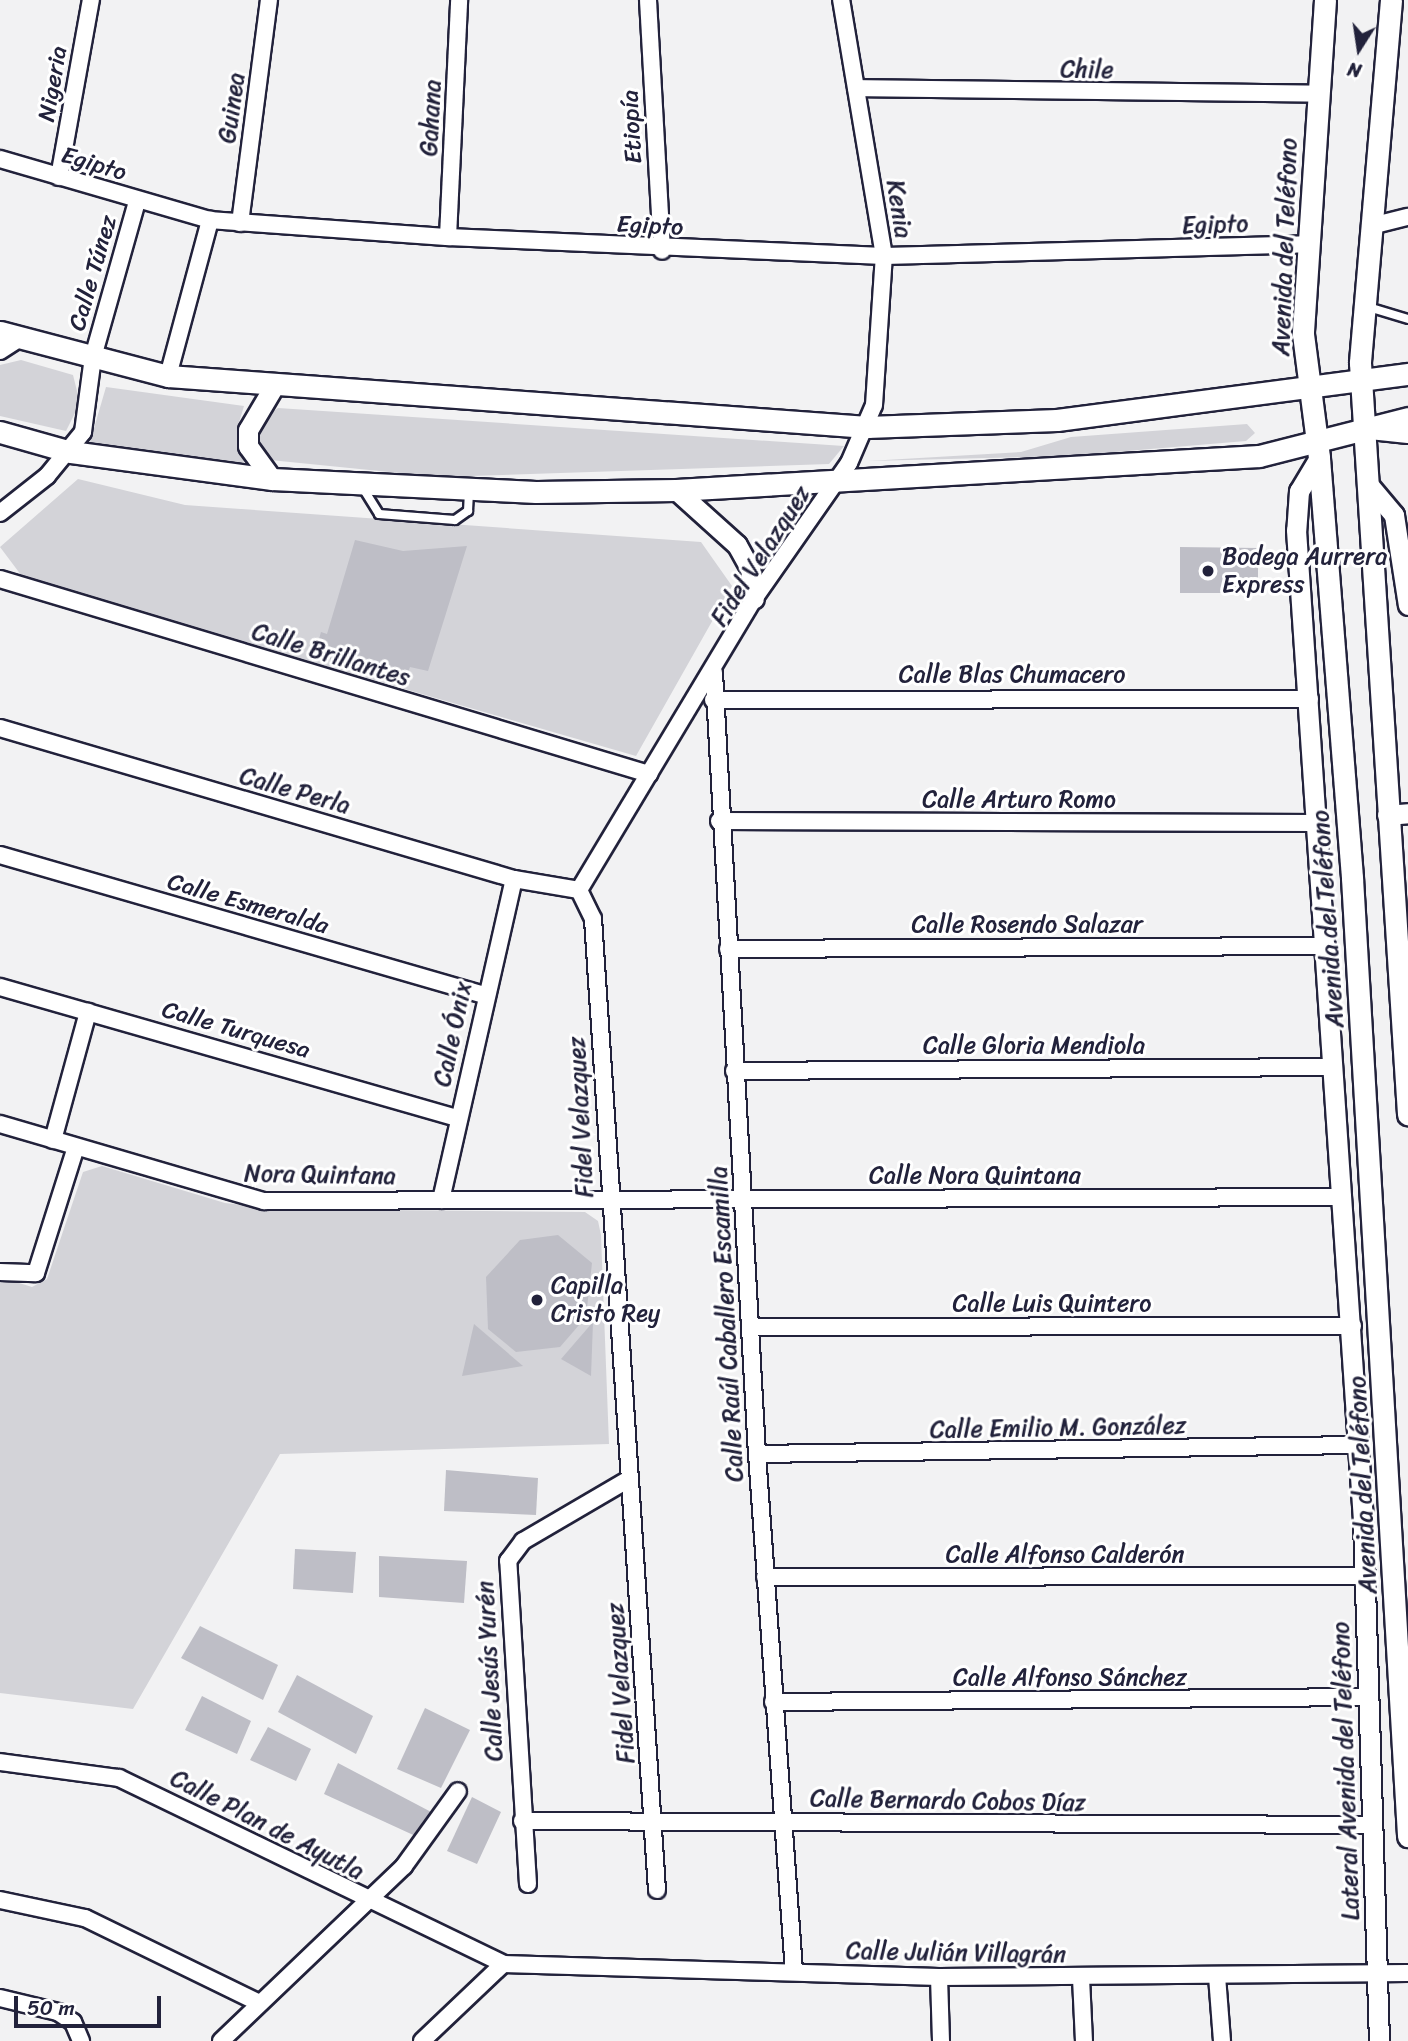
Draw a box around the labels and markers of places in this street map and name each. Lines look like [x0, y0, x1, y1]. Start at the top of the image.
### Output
place label: Bodega Aurrera Express [1222, 543, 1387, 599]
marker: Bodega Aurrera Express [1200, 563, 1216, 579]
place label: Capilla Cristo Rey [551, 1272, 661, 1328]
marker: Capilla Cristo Rey [529, 1292, 545, 1308]

